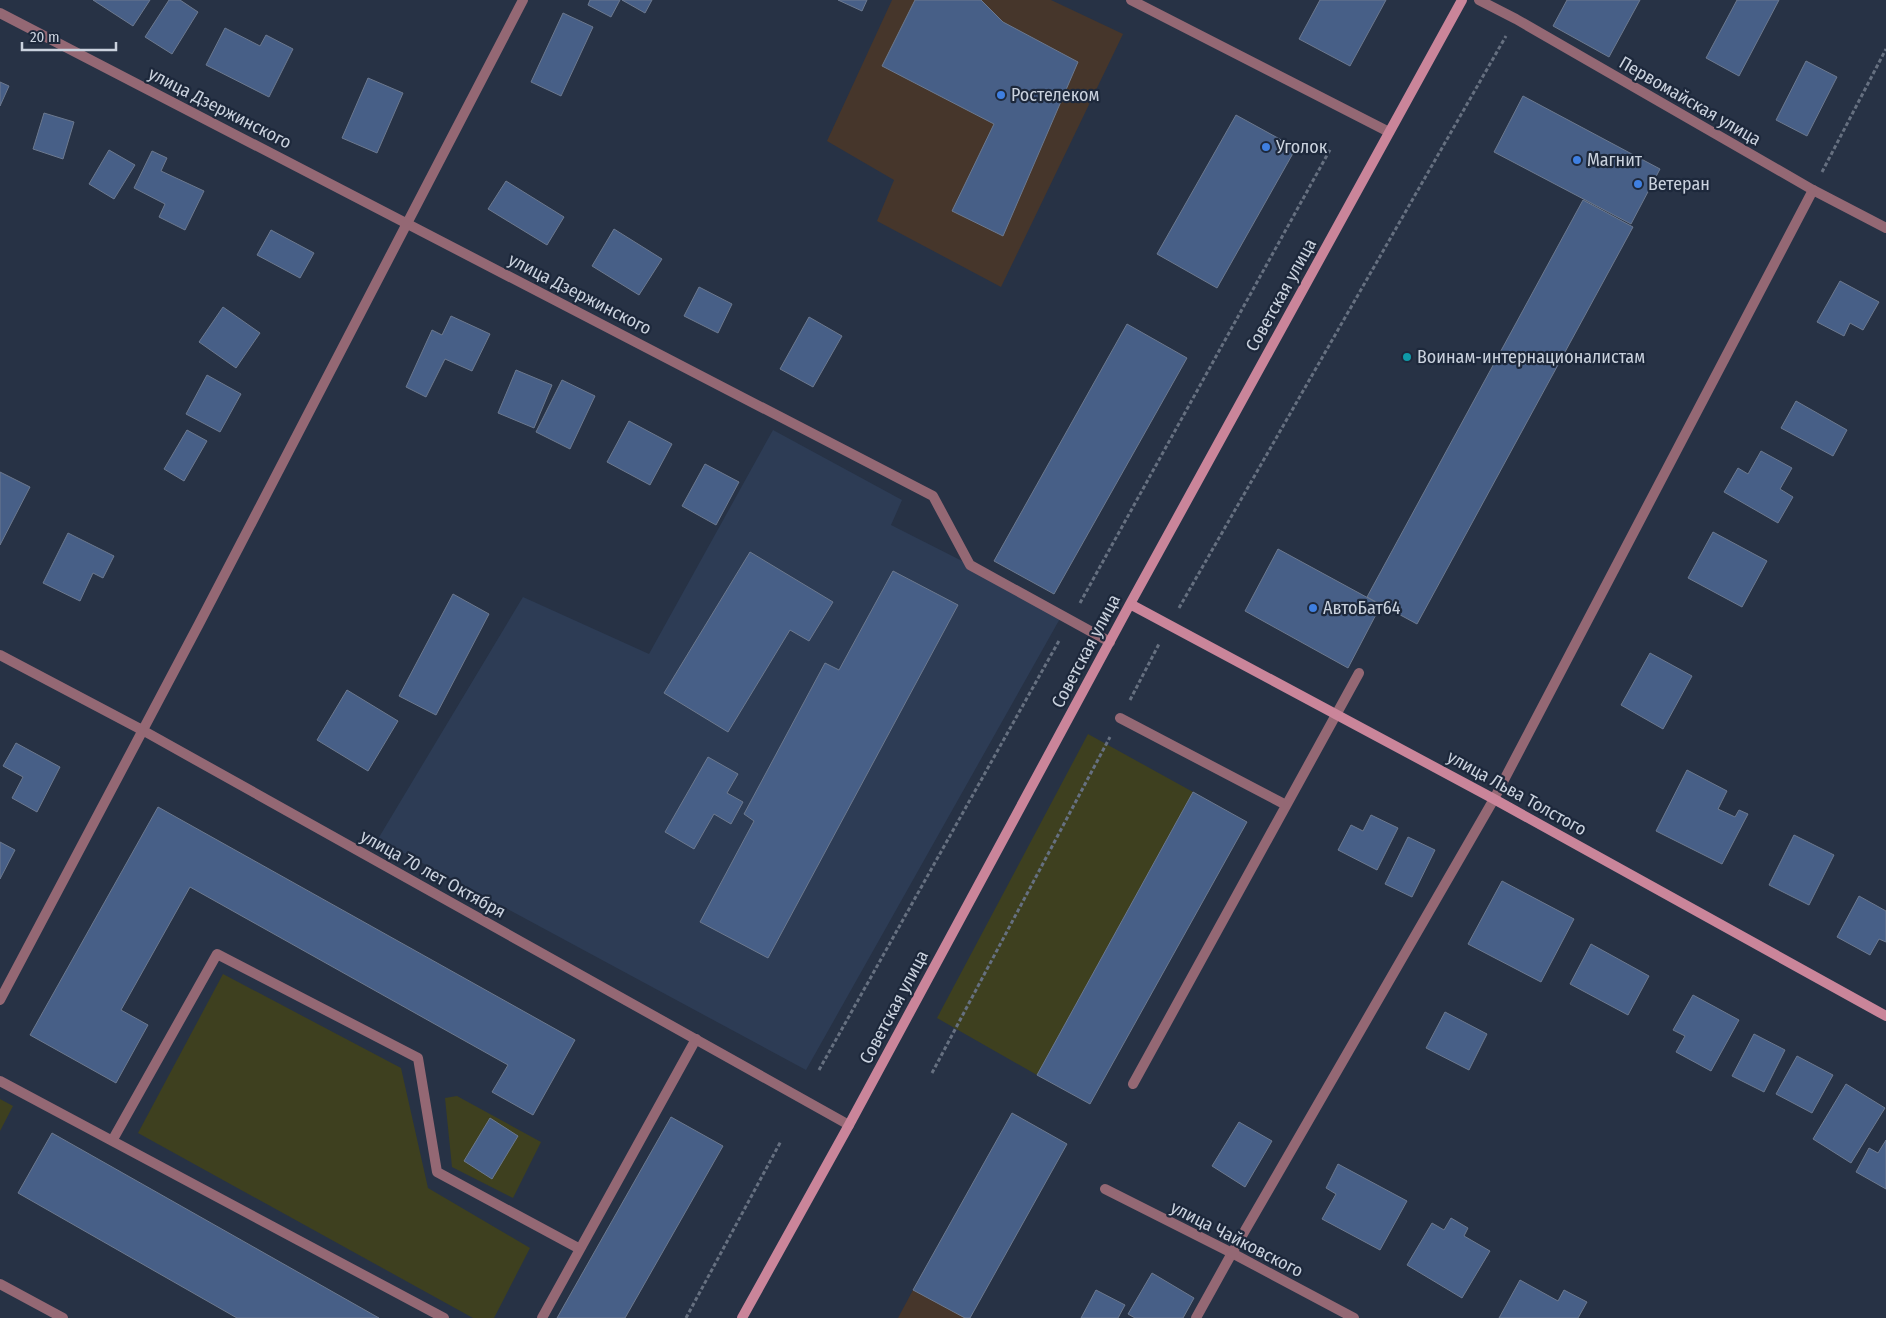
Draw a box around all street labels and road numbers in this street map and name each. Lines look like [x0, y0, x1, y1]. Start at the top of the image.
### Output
street label: Первомайская улица [1615, 51, 1765, 151]
street label: улица Дзержинского [145, 62, 295, 154]
street label: Советская улица [1241, 235, 1321, 355]
street label: улица Дзержинского [505, 248, 655, 340]
street label: Советская улица [1047, 590, 1125, 712]
street label: улица Льва Толстого [1443, 746, 1591, 840]
street label: улица 70 лет Октября [357, 825, 509, 923]
street label: Советская улица [855, 946, 933, 1068]
street label: улица Чайковского [1167, 1196, 1307, 1282]

